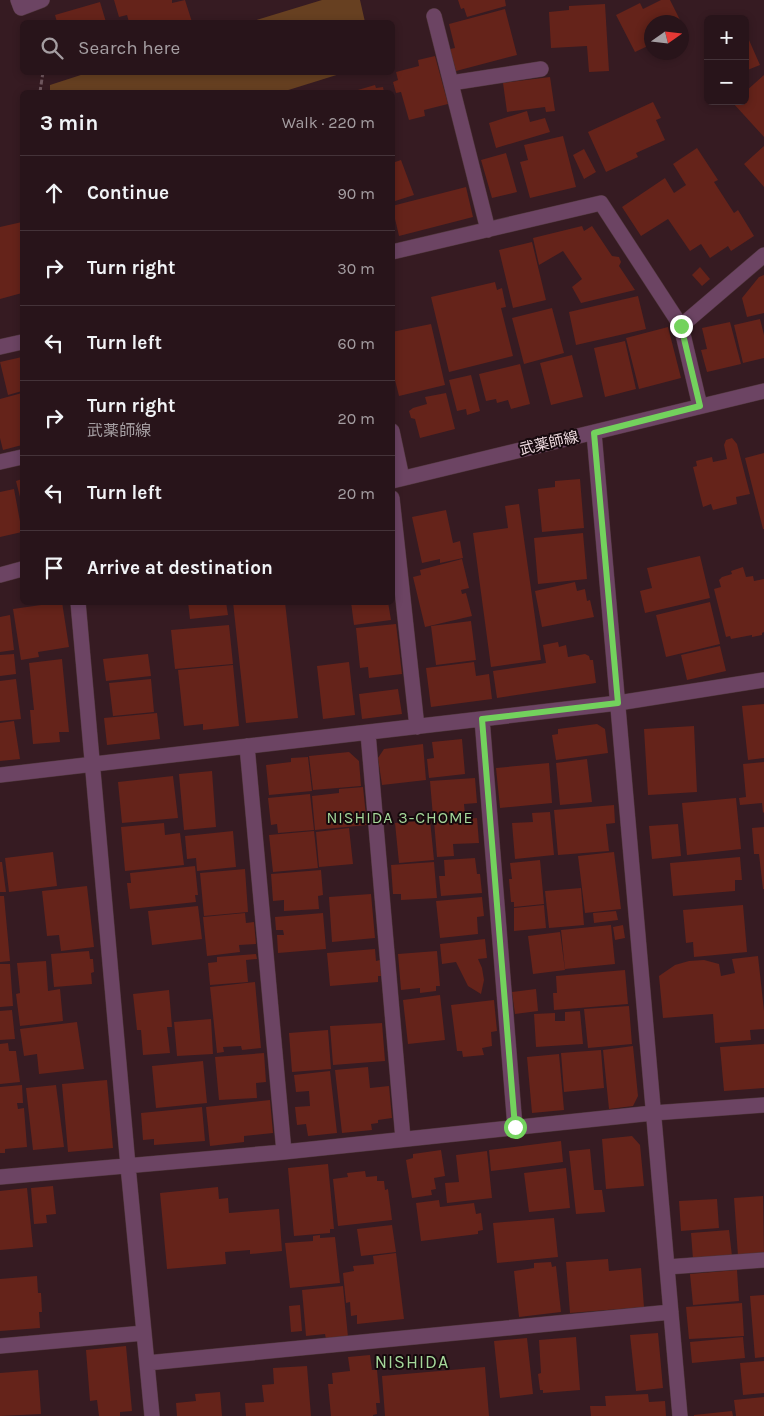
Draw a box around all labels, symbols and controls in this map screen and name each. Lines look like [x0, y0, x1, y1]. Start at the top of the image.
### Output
north arrow [644, 15, 689, 60]
map controls [704, 15, 749, 105]
button: + [704, 15, 749, 60]
search box [20, 20, 395, 75]
icon: search [38, 34, 66, 62]
text: Search here [78, 37, 180, 59]
button: − [704, 60, 749, 105]
text: 3 min [40, 111, 98, 135]
text: Walk · 220 m [282, 113, 375, 132]
icon: ahead [40, 179, 68, 207]
text: Continue [87, 182, 169, 204]
text: 90 m [337, 184, 375, 203]
icon: right [40, 254, 68, 282]
text: Turn right [87, 257, 176, 279]
text: 30 m [337, 259, 375, 278]
route end [670, 315, 693, 338]
icon: left [40, 329, 68, 357]
text: Turn left [87, 332, 162, 354]
text: 60 m [338, 334, 375, 353]
text: Turn right [87, 395, 176, 417]
icon: right [40, 404, 68, 432]
text: 20 m [337, 409, 375, 428]
text: 武薬師線 [87, 421, 151, 440]
street label: 武薬師線 [518, 427, 580, 459]
icon: left [40, 479, 68, 507]
text: Turn left [87, 482, 162, 504]
text: 20 m [337, 484, 375, 503]
icon: arrive [40, 554, 68, 582]
text: Arrive at destination [87, 557, 273, 579]
district label: NISHIDA 3-CHOME [326, 808, 474, 827]
route start [504, 1116, 527, 1139]
district label: NISHIDA [375, 1351, 449, 1373]

